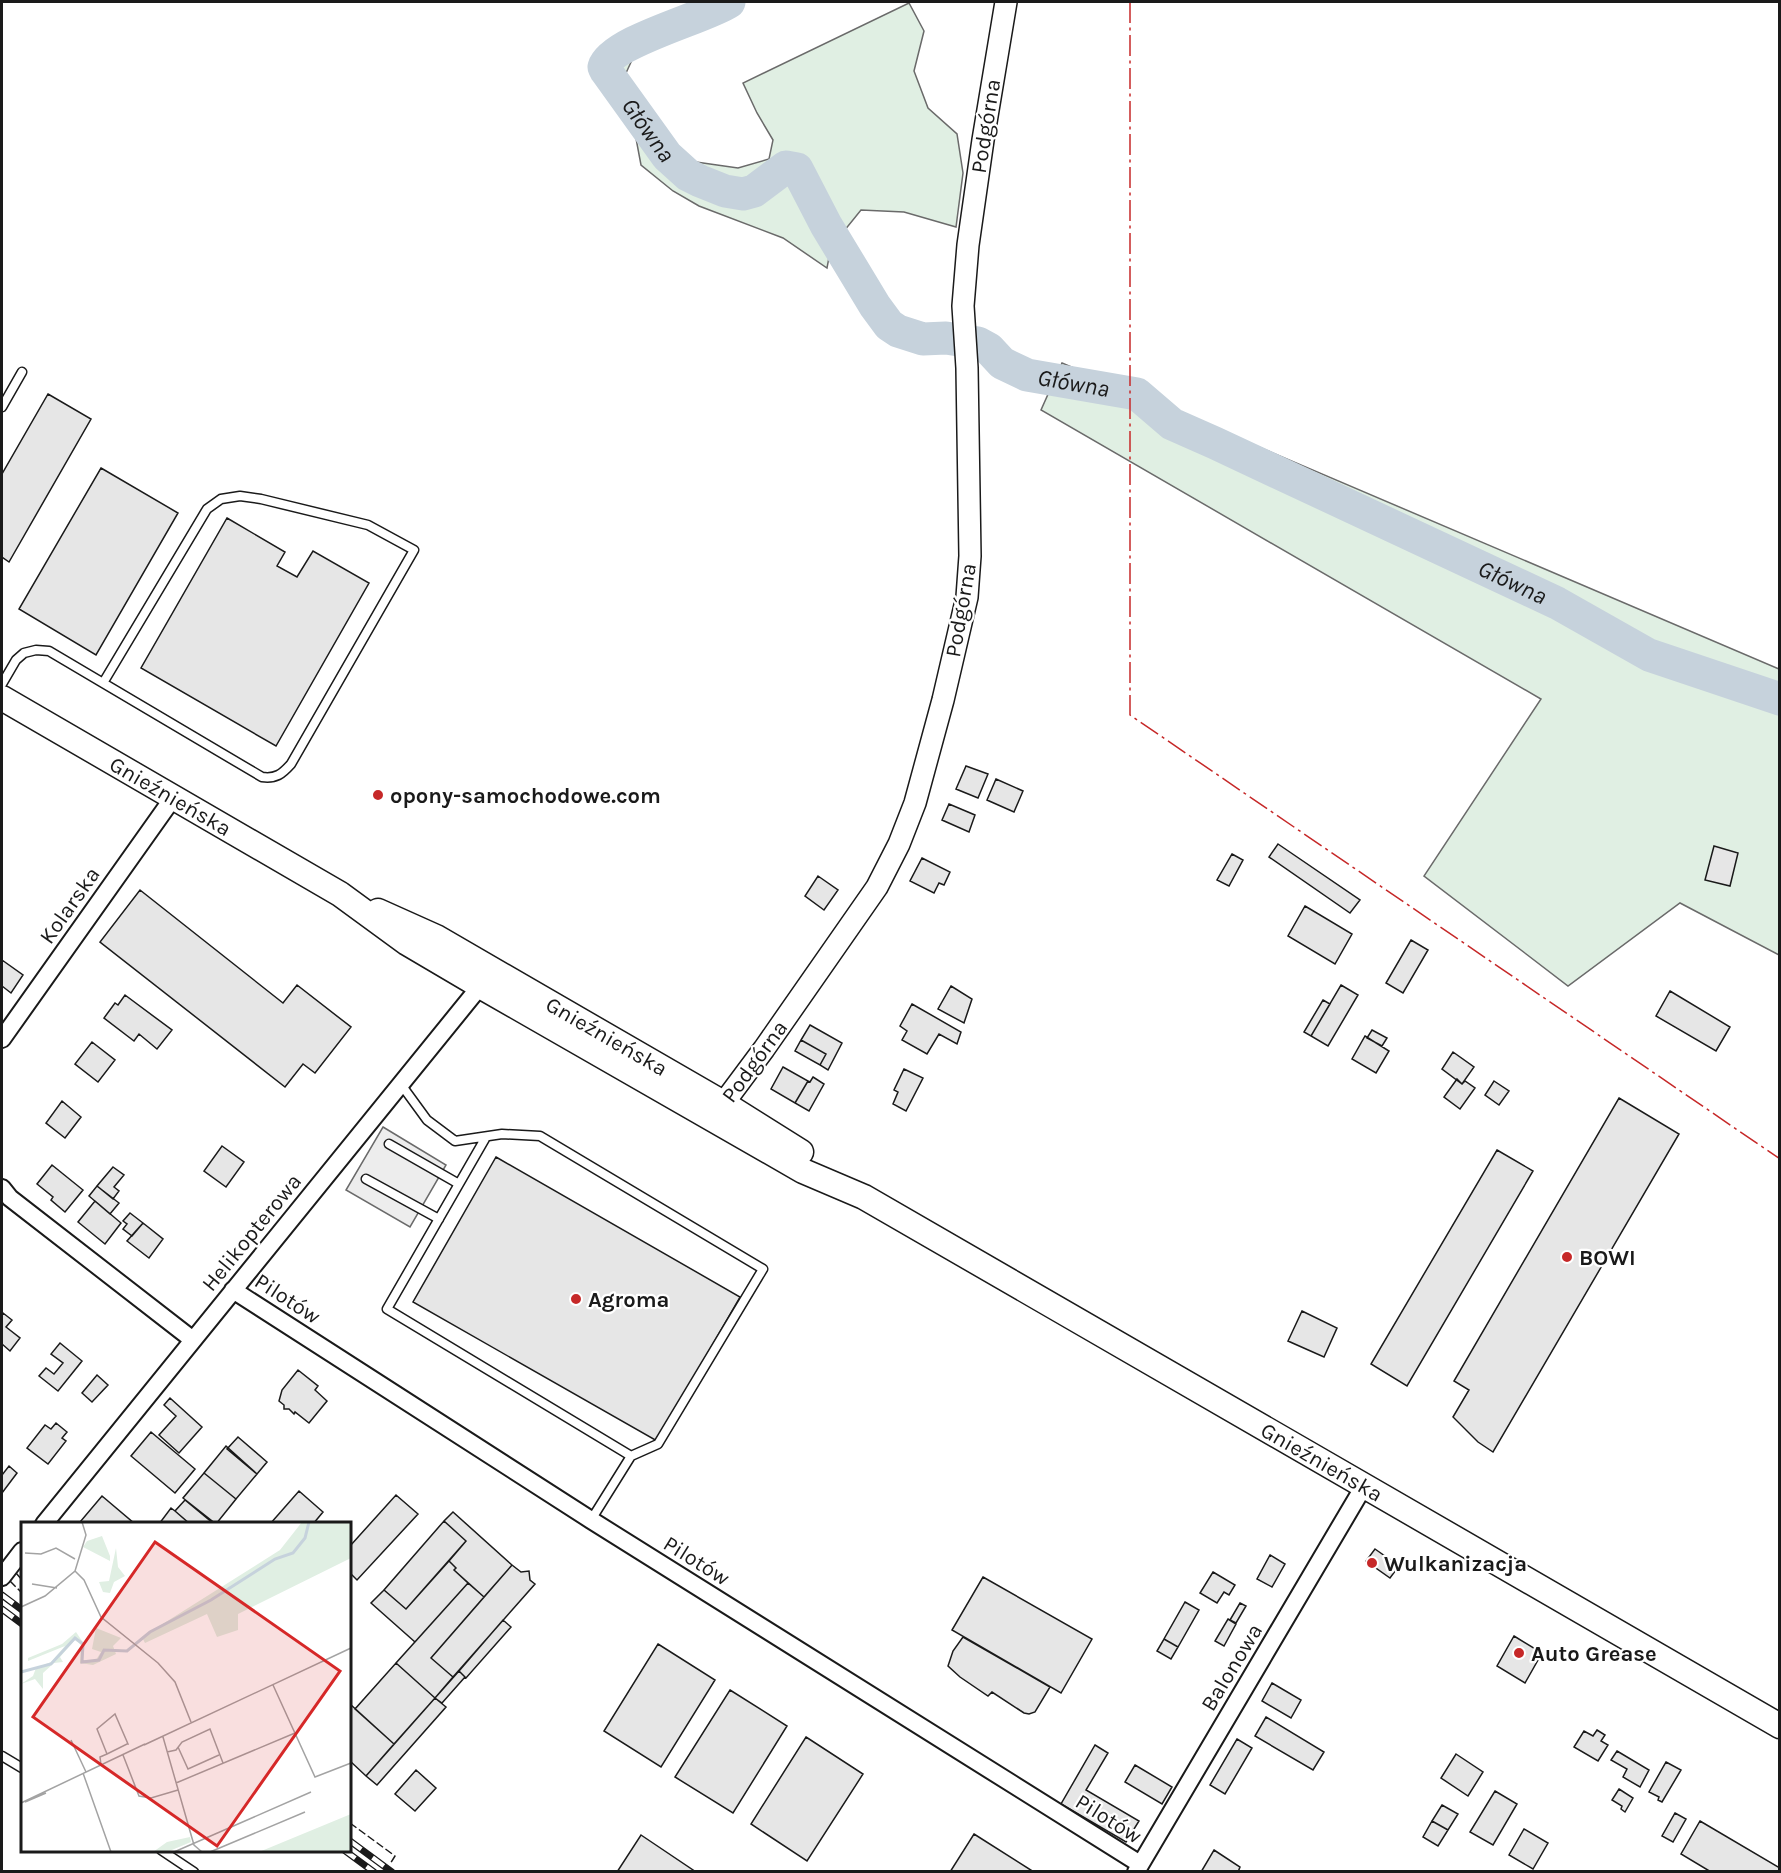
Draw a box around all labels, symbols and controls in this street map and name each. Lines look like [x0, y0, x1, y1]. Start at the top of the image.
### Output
street label: Podgórna [966, 77, 1006, 175]
water label: Główna [616, 92, 681, 168]
water label: Główna [1035, 363, 1112, 403]
water label: Główna [1474, 554, 1551, 610]
street label: Podgórna [940, 561, 982, 659]
street label: Gnieźnieńska [105, 751, 236, 842]
place label: opony-samochodowe.com [390, 783, 661, 809]
marker: opony-samochodowe.com [371, 788, 385, 802]
street label: Kolarska [34, 862, 106, 949]
street label: Gnieźnieńska [541, 991, 672, 1082]
street label: Podgórna [716, 1016, 793, 1108]
street label: Helikopterowa [196, 1169, 307, 1297]
place label: BOWI [1579, 1245, 1636, 1271]
marker: BOWI [1560, 1250, 1574, 1264]
street label: Pilotów [250, 1268, 325, 1330]
place label: Agroma [588, 1287, 669, 1313]
marker: Agroma [569, 1292, 583, 1306]
street label: Gnieźnieńska [1256, 1417, 1387, 1508]
inset map [21, 1522, 351, 1852]
street label: Pilotów [659, 1530, 734, 1591]
place label: Wulkanizacja [1384, 1551, 1527, 1577]
marker: Wulkanizacja [1365, 1556, 1379, 1570]
street label: Balonowa [1196, 1619, 1268, 1716]
place label: Auto Grease [1531, 1641, 1657, 1667]
marker: Auto Grease [1512, 1646, 1526, 1660]
street label: Pilotów [1071, 1788, 1146, 1849]

